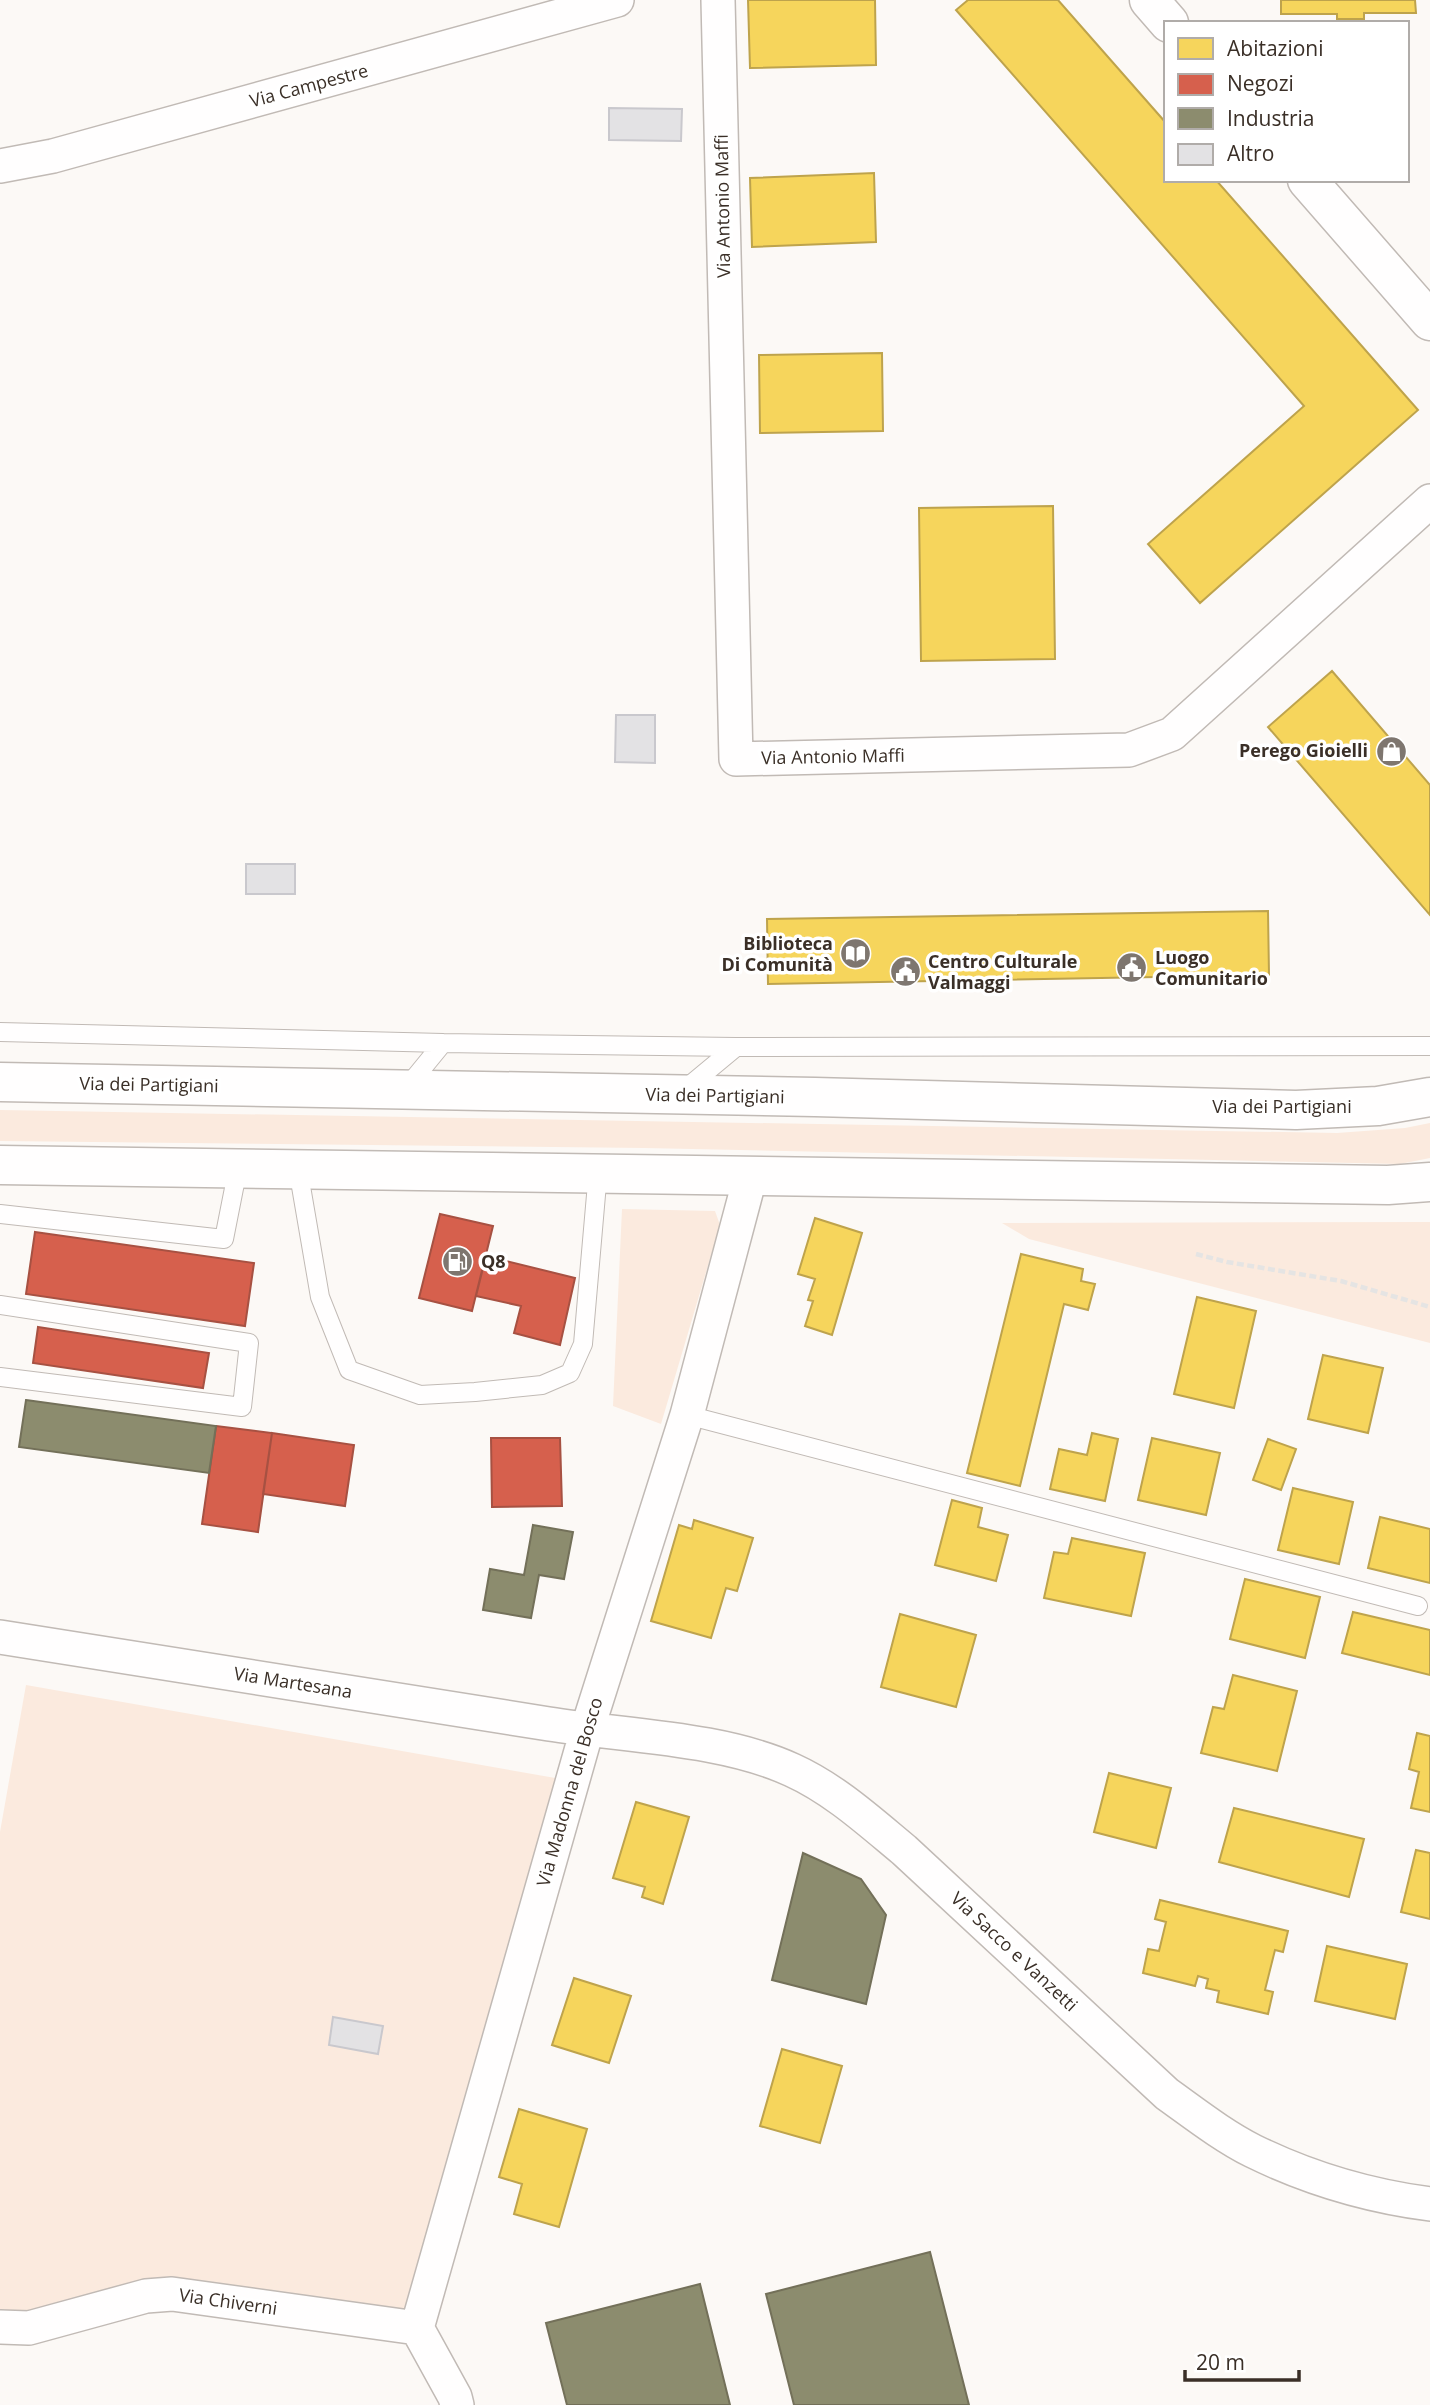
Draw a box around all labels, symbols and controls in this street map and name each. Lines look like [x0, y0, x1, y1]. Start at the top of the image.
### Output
legend [1164, 21, 1409, 182]
text: Abitazioni [1227, 34, 1324, 62]
street label: Via Campestre [247, 58, 371, 112]
text: Negozi [1227, 69, 1294, 97]
text: Industria [1227, 104, 1315, 132]
street label: Via Antonio Maffi [709, 134, 735, 278]
text: Altro [1227, 139, 1274, 167]
shop icon: Perego Gioielli [1374, 734, 1408, 768]
place label: Perego Gioielli [1239, 738, 1368, 762]
street label: Via Antonio Maffi [761, 743, 905, 769]
place label: Biblioteca Di Comunità [721, 931, 833, 976]
library icon: Biblioteca Di Comunità [839, 937, 873, 971]
place label: Luogo Comunitario [1155, 945, 1268, 990]
place label: Centro Culturale Valmaggi [928, 949, 1077, 994]
public building icon: Luogo Comunitario [1115, 951, 1149, 985]
public building icon: Centro Culturale Valmaggi [888, 955, 922, 989]
street label: Via dei Partigiani [79, 1071, 219, 1097]
street label: Via dei Partigiani [645, 1082, 785, 1108]
street label: Via dei Partigiani [1212, 1094, 1352, 1118]
fuel station icon: Q8 [441, 1245, 475, 1279]
place label: Q8 [481, 1249, 506, 1273]
street label: Via Martesana [232, 1661, 354, 1703]
street label: Via Madonna del Bosco [531, 1694, 608, 1889]
street label: Via Sacco e Vanzetti [946, 1886, 1083, 2016]
street label: Via Chiverni [177, 2282, 279, 2320]
scale bar [1185, 2338, 1299, 2382]
text: 20 m [1196, 2348, 1245, 2376]

